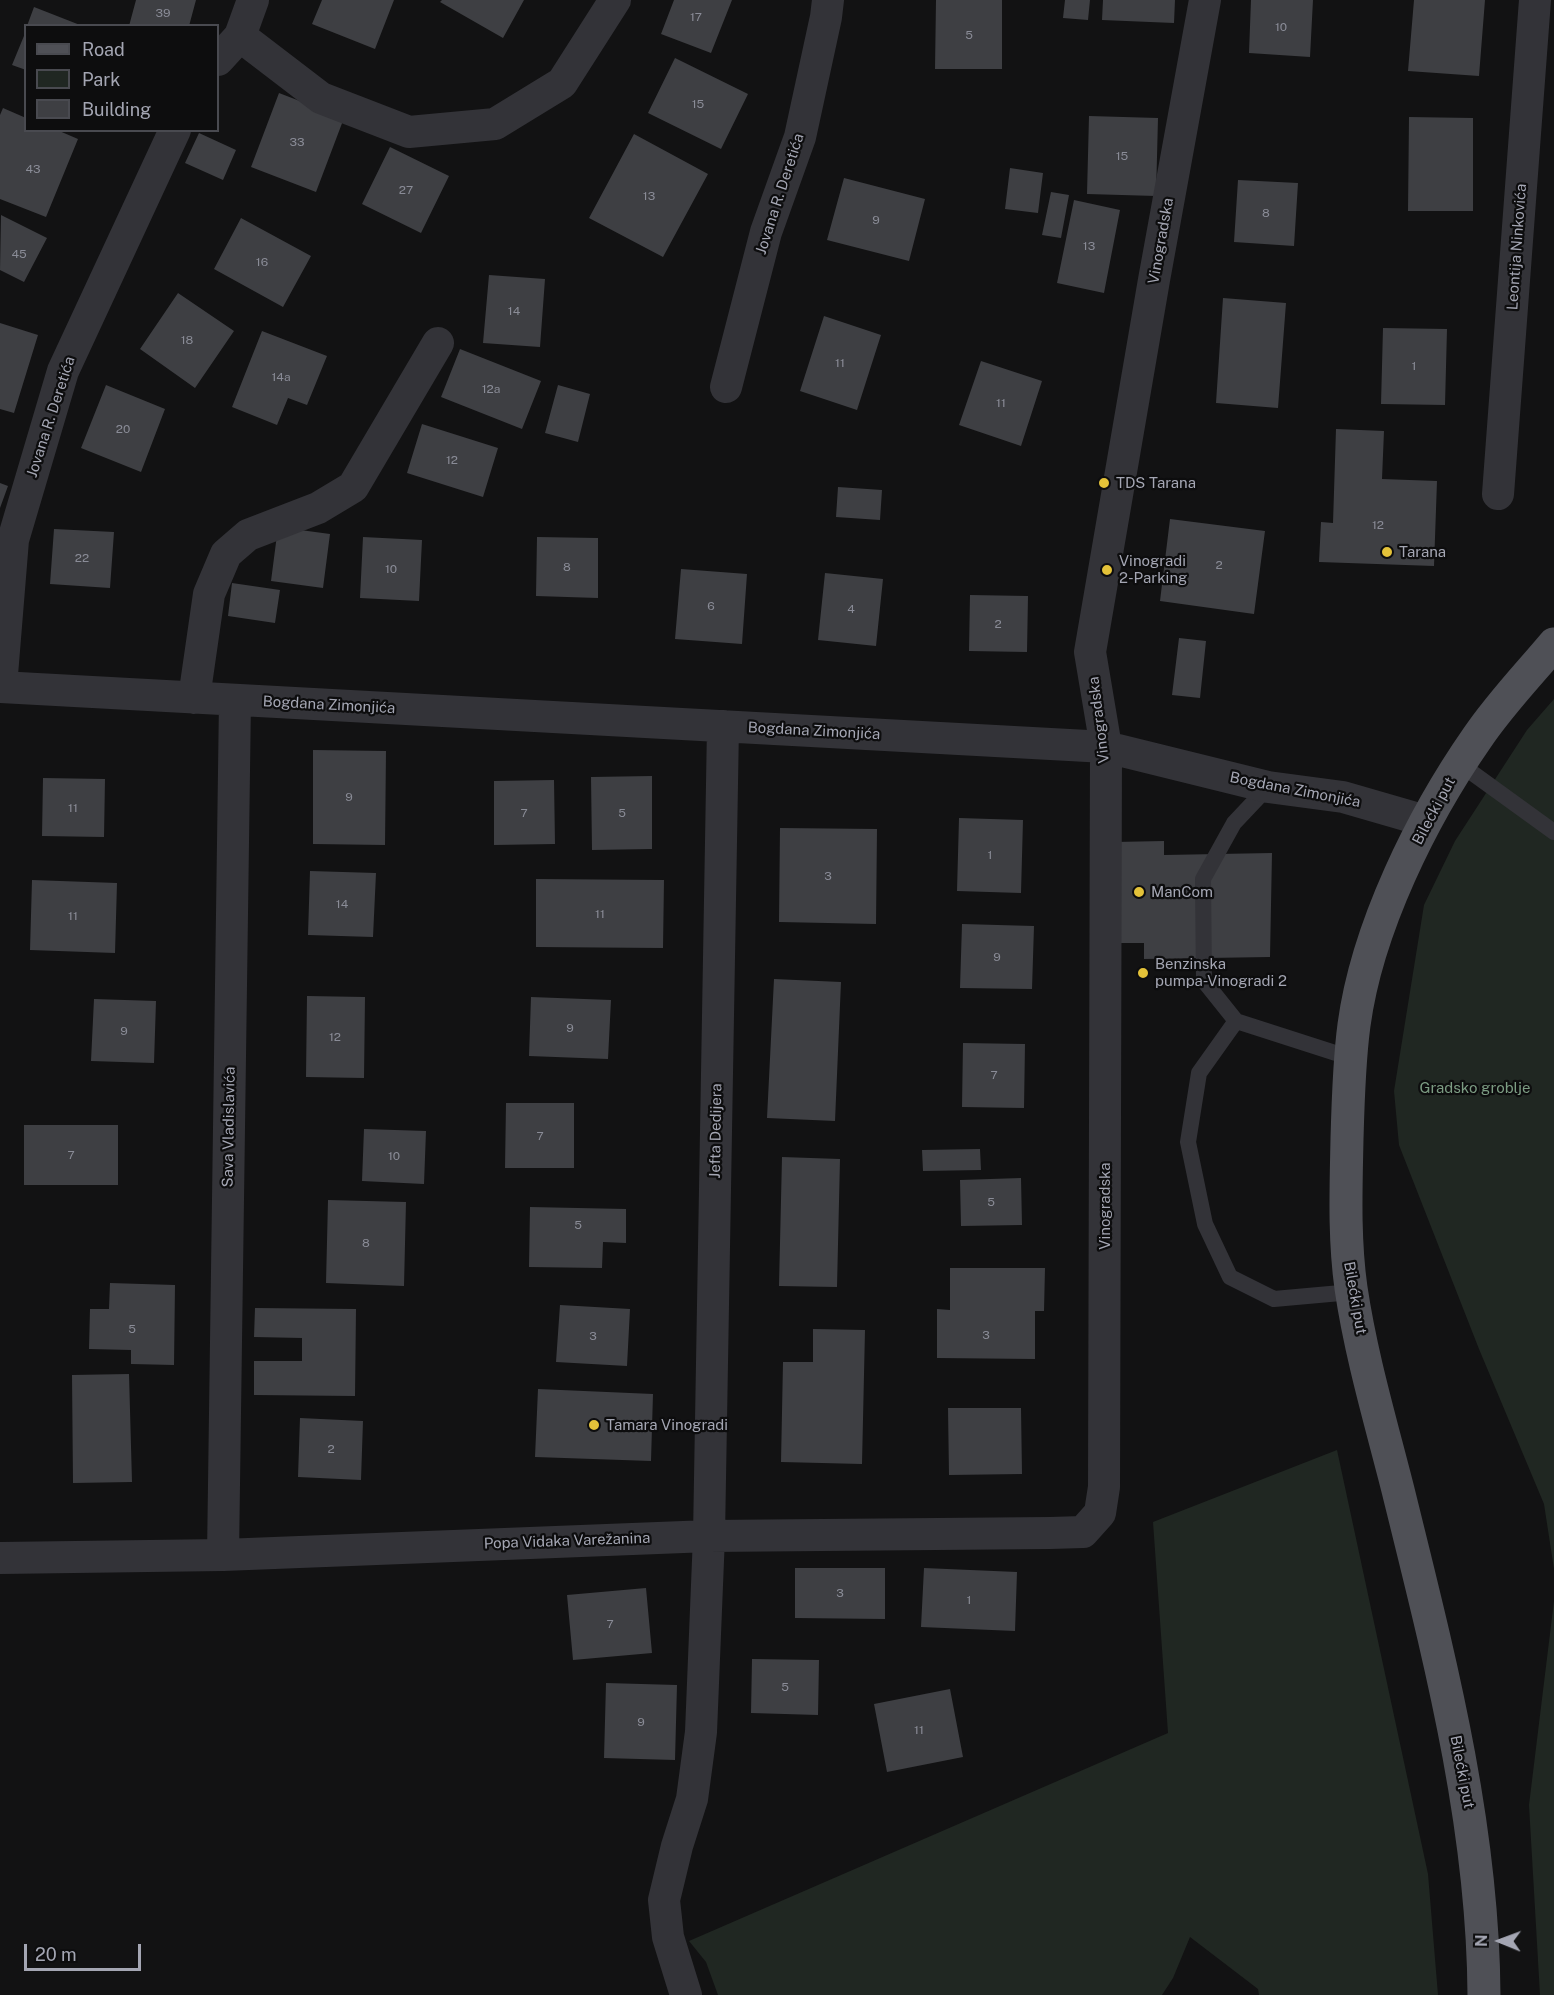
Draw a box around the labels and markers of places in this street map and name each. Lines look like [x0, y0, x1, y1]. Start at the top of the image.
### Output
place label: TDS Tarana [1116, 474, 1196, 492]
marker: TDS Tarana [1097, 476, 1111, 490]
place label: Tarana [1399, 543, 1446, 561]
marker: Tarana [1380, 545, 1394, 559]
place label: Vinogradi 2-Parking [1119, 552, 1187, 587]
marker: Vinogradi 2-Parking [1100, 563, 1114, 577]
place label: ManCom [1151, 883, 1213, 901]
marker: ManCom [1132, 885, 1146, 899]
place label: Benzinska pumpa-Vinogradi 2 [1155, 955, 1287, 990]
marker: Benzinska pumpa-Vinogradi 2 [1136, 966, 1150, 980]
place label: Tamara Vinogradi [606, 1416, 728, 1434]
marker: Tamara Vinogradi [587, 1418, 601, 1432]

